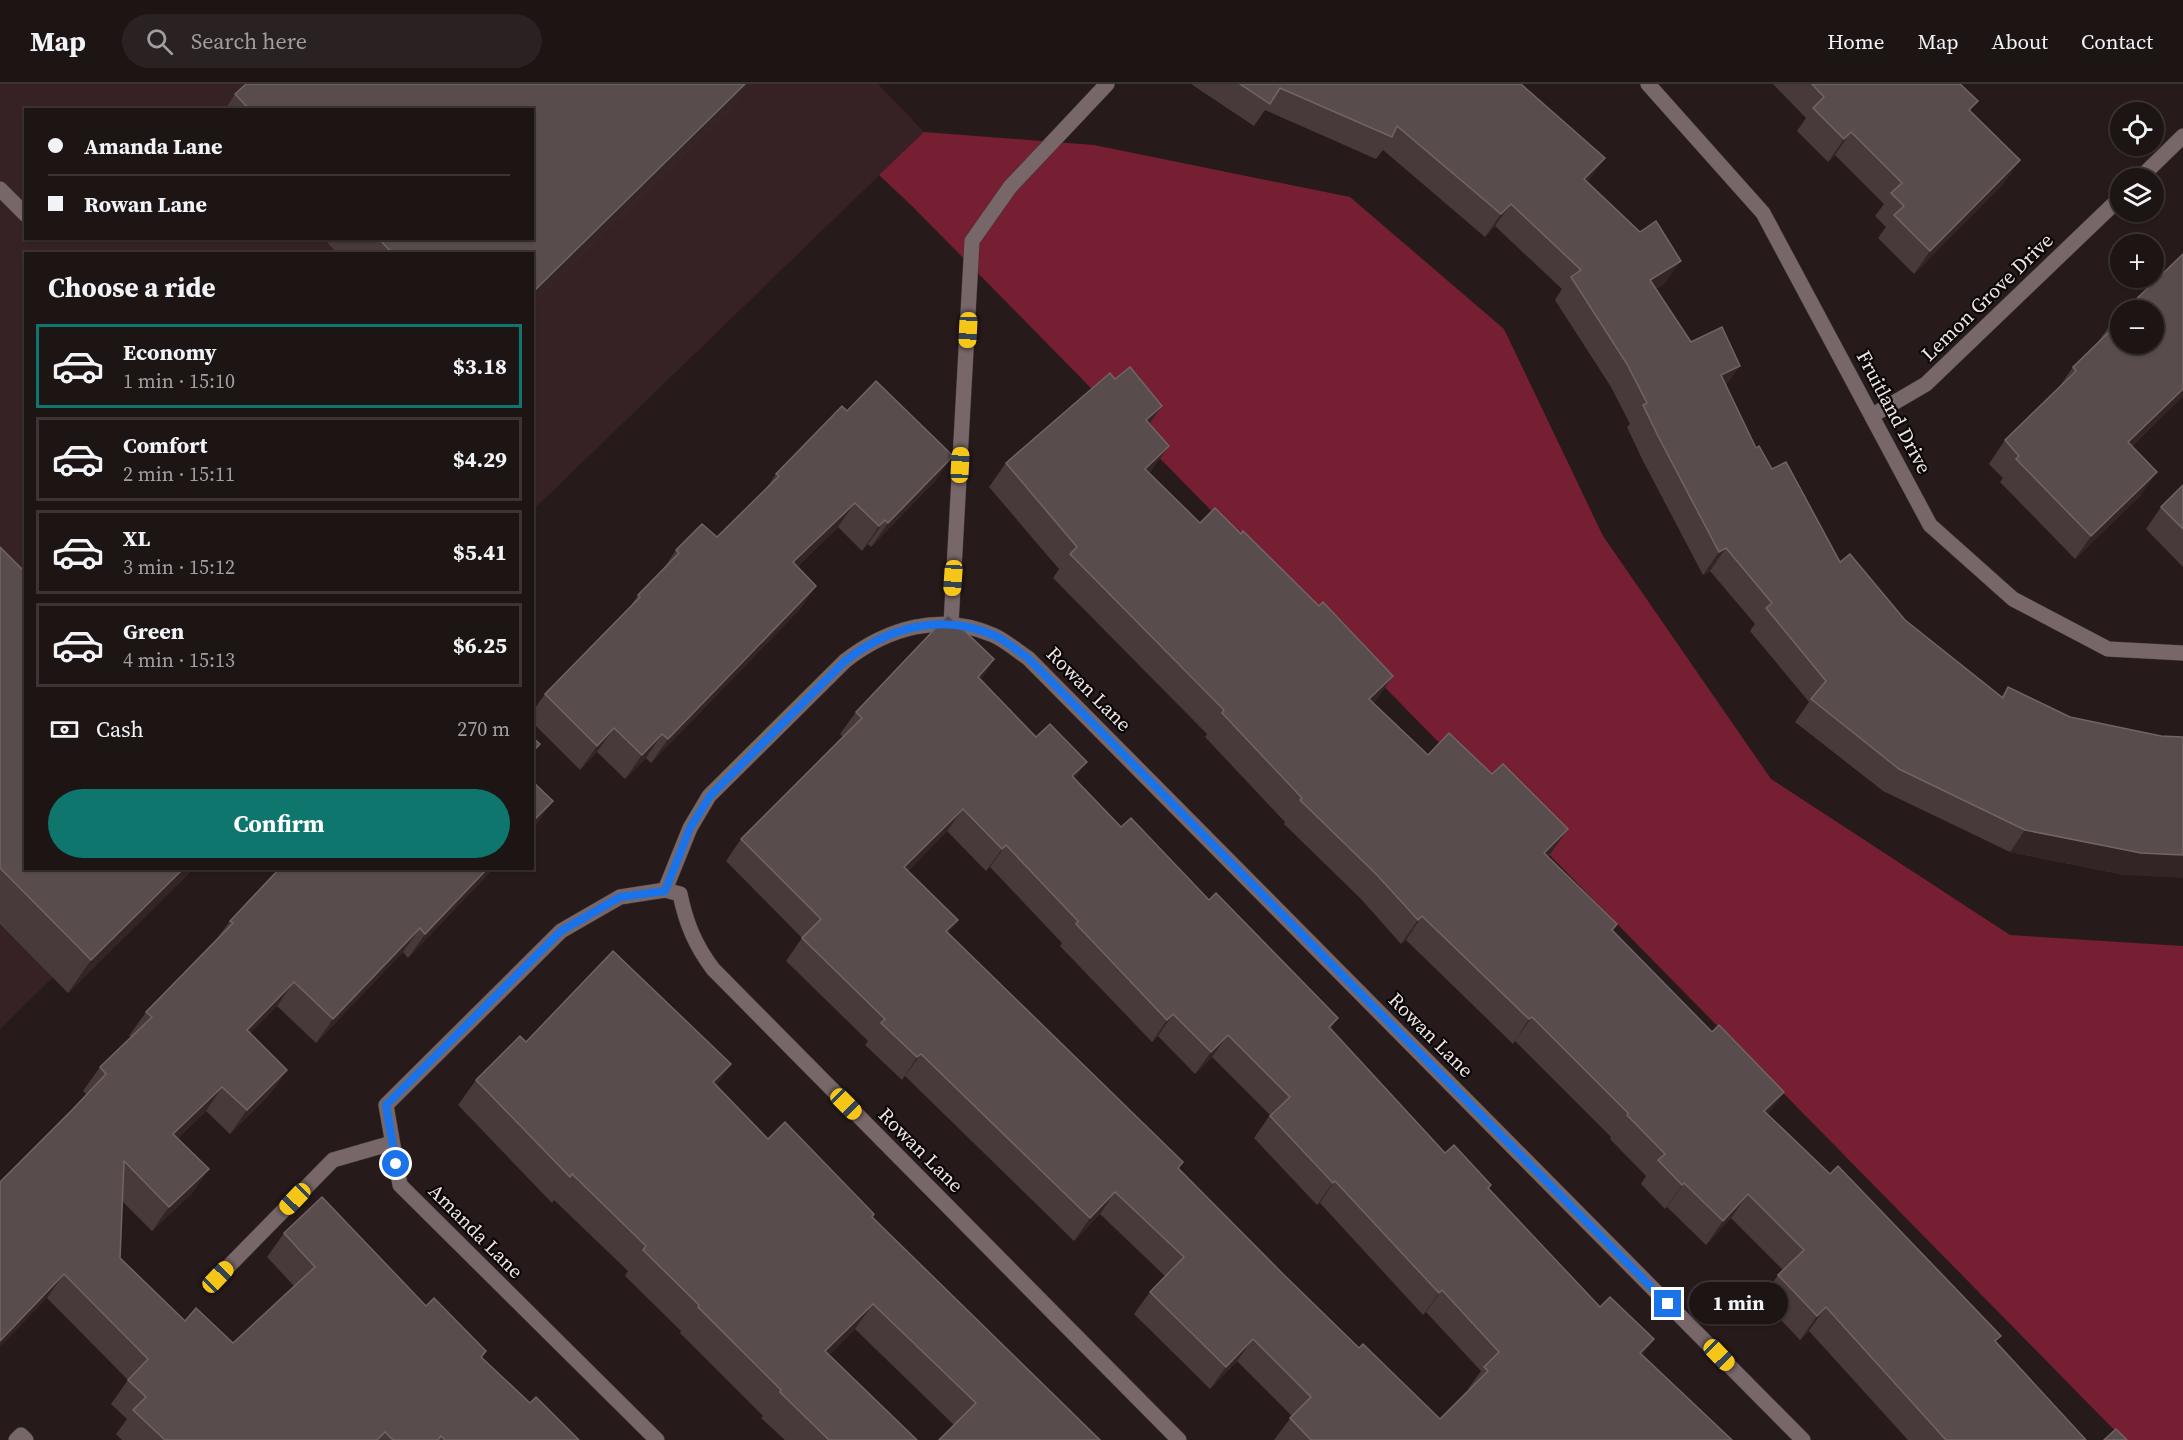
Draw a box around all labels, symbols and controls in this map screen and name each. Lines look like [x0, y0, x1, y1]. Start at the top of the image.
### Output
search box [122, 14, 542, 68]
text: Map [30, 22, 86, 60]
icon: search [143, 25, 176, 58]
text: Search here [191, 26, 307, 56]
text: Home [1827, 27, 1885, 56]
text: Map [1918, 27, 1959, 56]
text: About [1992, 27, 2048, 56]
text: Contact [2081, 27, 2153, 56]
map controls [2110, 102, 2164, 354]
button: locate [2110, 102, 2164, 156]
text: Amanda Lane [84, 131, 223, 161]
button: layers [2110, 168, 2164, 222]
text: Rowan Lane [84, 189, 207, 219]
street label: Lemon Grove Drive [1915, 227, 2059, 367]
button: + [2110, 234, 2164, 288]
text: Choose a ride [48, 269, 216, 306]
button: − [2110, 300, 2164, 354]
car [958, 312, 978, 348]
text: Economy [123, 337, 217, 367]
icon: car [51, 339, 105, 393]
street label: Fruitland Drive [1850, 345, 1938, 479]
text: $3.18 [453, 351, 507, 381]
text: 1 min · 15:10 [123, 367, 235, 395]
text: Comfort [123, 430, 207, 460]
icon: car [51, 432, 105, 486]
text: $4.29 [453, 444, 507, 474]
car [950, 447, 970, 483]
text: 2 min · 15:11 [123, 460, 235, 488]
text: XL [123, 523, 150, 553]
icon: car [51, 525, 105, 579]
text: $5.41 [453, 537, 507, 567]
text: 3 min · 15:12 [123, 553, 235, 581]
car [943, 559, 963, 597]
text: Green [123, 616, 184, 646]
icon: car [51, 618, 105, 672]
text: $6.25 [453, 630, 507, 660]
street label: Rowan Lane [1040, 640, 1138, 738]
text: 4 min · 15:13 [123, 646, 235, 674]
icon: cash [48, 713, 81, 746]
text: Cash [96, 714, 144, 744]
text: 270 m [457, 715, 510, 743]
button: Confirm [48, 789, 510, 858]
street label: Rowan Lane [1382, 986, 1480, 1084]
car [827, 1085, 865, 1123]
street label: Rowan Lane [872, 1101, 970, 1199]
route start [382, 1150, 409, 1177]
street label: Amanda Lane [422, 1177, 530, 1285]
car [276, 1180, 314, 1218]
car [199, 1258, 237, 1296]
callout: 1 min [1689, 1283, 1788, 1325]
text: 1 min [1713, 1289, 1764, 1317]
route end [1654, 1290, 1681, 1317]
car [1700, 1336, 1738, 1374]

